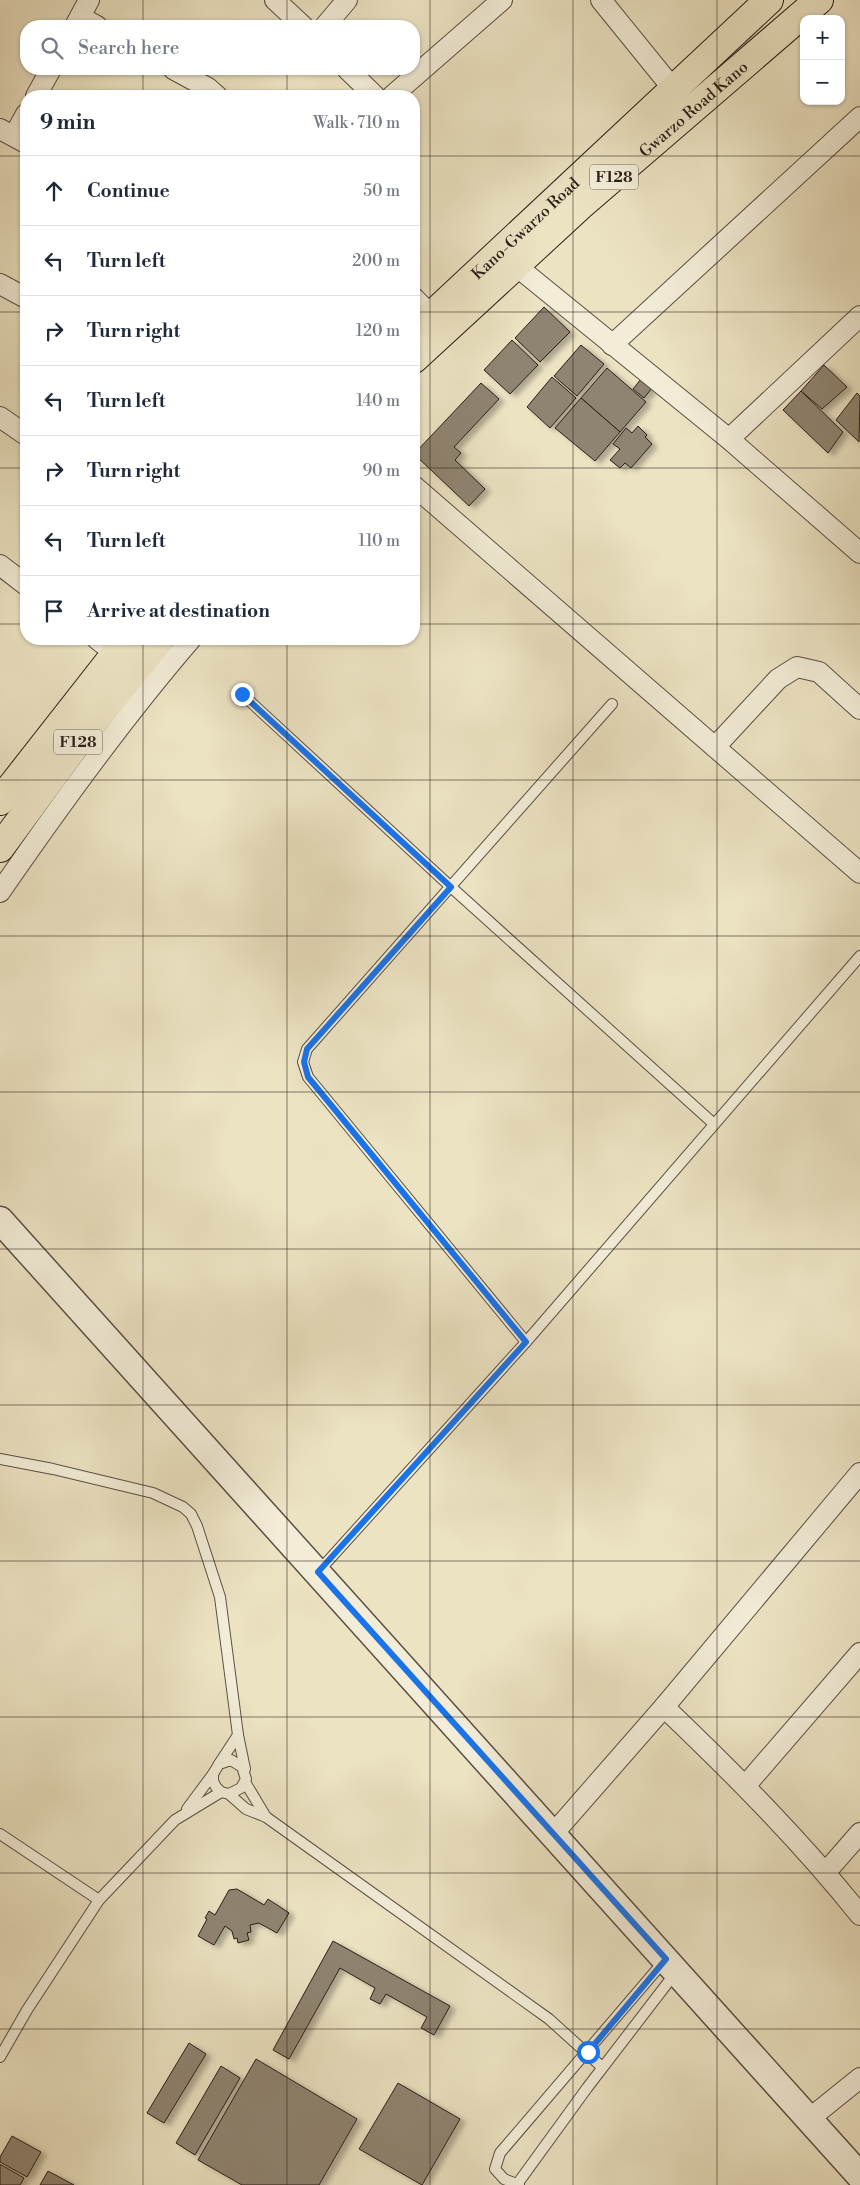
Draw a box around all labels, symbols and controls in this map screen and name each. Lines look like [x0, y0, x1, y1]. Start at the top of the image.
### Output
map controls [800, 15, 845, 105]
button: + [800, 15, 845, 60]
search box [20, 20, 420, 75]
icon: search [38, 34, 66, 62]
text: Search here [78, 36, 179, 60]
street label: Gwarzo Road Kano [635, 57, 752, 162]
button: − [800, 60, 845, 105]
text: 9 min [40, 110, 95, 136]
text: Walk · 710 m [313, 113, 400, 133]
road number: F128 [590, 164, 638, 190]
street label: Kano-Gwarzo Road [467, 174, 584, 284]
icon: ahead [40, 177, 68, 205]
text: Continue [87, 179, 170, 203]
text: 50 m [363, 181, 400, 201]
icon: left [40, 247, 68, 275]
text: Turn left [87, 249, 166, 273]
text: 200 m [352, 251, 400, 271]
icon: right [40, 317, 68, 345]
text: Turn right [87, 319, 180, 343]
text: 120 m [356, 321, 400, 341]
icon: left [40, 387, 68, 415]
text: Turn left [87, 389, 166, 413]
text: 140 m [356, 391, 400, 411]
icon: right [40, 457, 68, 485]
text: Turn right [87, 459, 180, 483]
text: 90 m [362, 461, 400, 481]
icon: left [40, 527, 68, 555]
text: Turn left [87, 529, 166, 553]
text: 110 m [358, 531, 400, 551]
icon: arrive [40, 597, 68, 625]
text: Arrive at destination [87, 599, 270, 623]
route end [231, 683, 254, 706]
road number: F128 [54, 730, 102, 754]
route start [577, 2041, 600, 2064]

